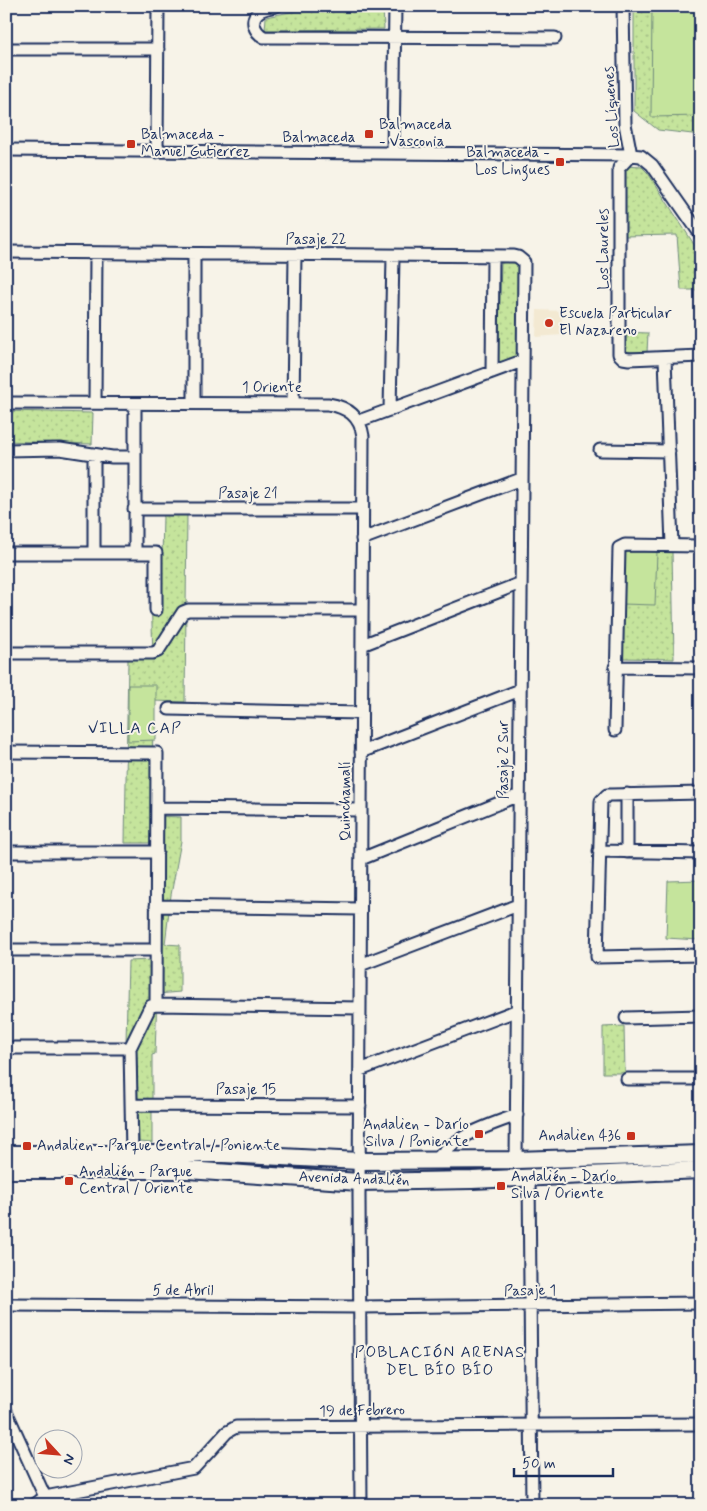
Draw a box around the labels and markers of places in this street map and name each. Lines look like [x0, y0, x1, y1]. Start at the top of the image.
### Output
place label: Balmaceda - Vasconia [379, 115, 452, 152]
place label: Balmaceda - Manuel Gutierrez [141, 125, 251, 162]
marker: Balmaceda - Vasconia [363, 128, 375, 140]
marker: Balmaceda - Manuel Gutierrez [125, 138, 137, 150]
place label: Balmaceda - Los Lingues [466, 143, 550, 181]
marker: Balmaceda - Los Lingues [554, 156, 566, 168]
place label: Escuela Particular El Nazareno [559, 304, 671, 341]
marker: Escuela Particular El Nazareno [543, 317, 555, 329]
place label: Andalien - Darío Silva / Poniente [363, 1115, 469, 1152]
place label: Andalien 436 [539, 1126, 621, 1146]
marker: Andalien - Darío Silva / Poniente [473, 1128, 485, 1140]
marker: Andalien 436 [625, 1130, 637, 1142]
place label: Andalien - Parque Central / Poniente [37, 1136, 280, 1156]
marker: Andalien - Parque Central / Poniente [21, 1140, 33, 1152]
place label: Andalién - Parque Central / Oriente [79, 1162, 193, 1199]
place label: Andalién - Darío Silva / Oriente [511, 1167, 616, 1204]
marker: Andalién - Parque Central / Oriente [63, 1175, 75, 1187]
marker: Andalién - Darío Silva / Oriente [495, 1180, 507, 1192]

